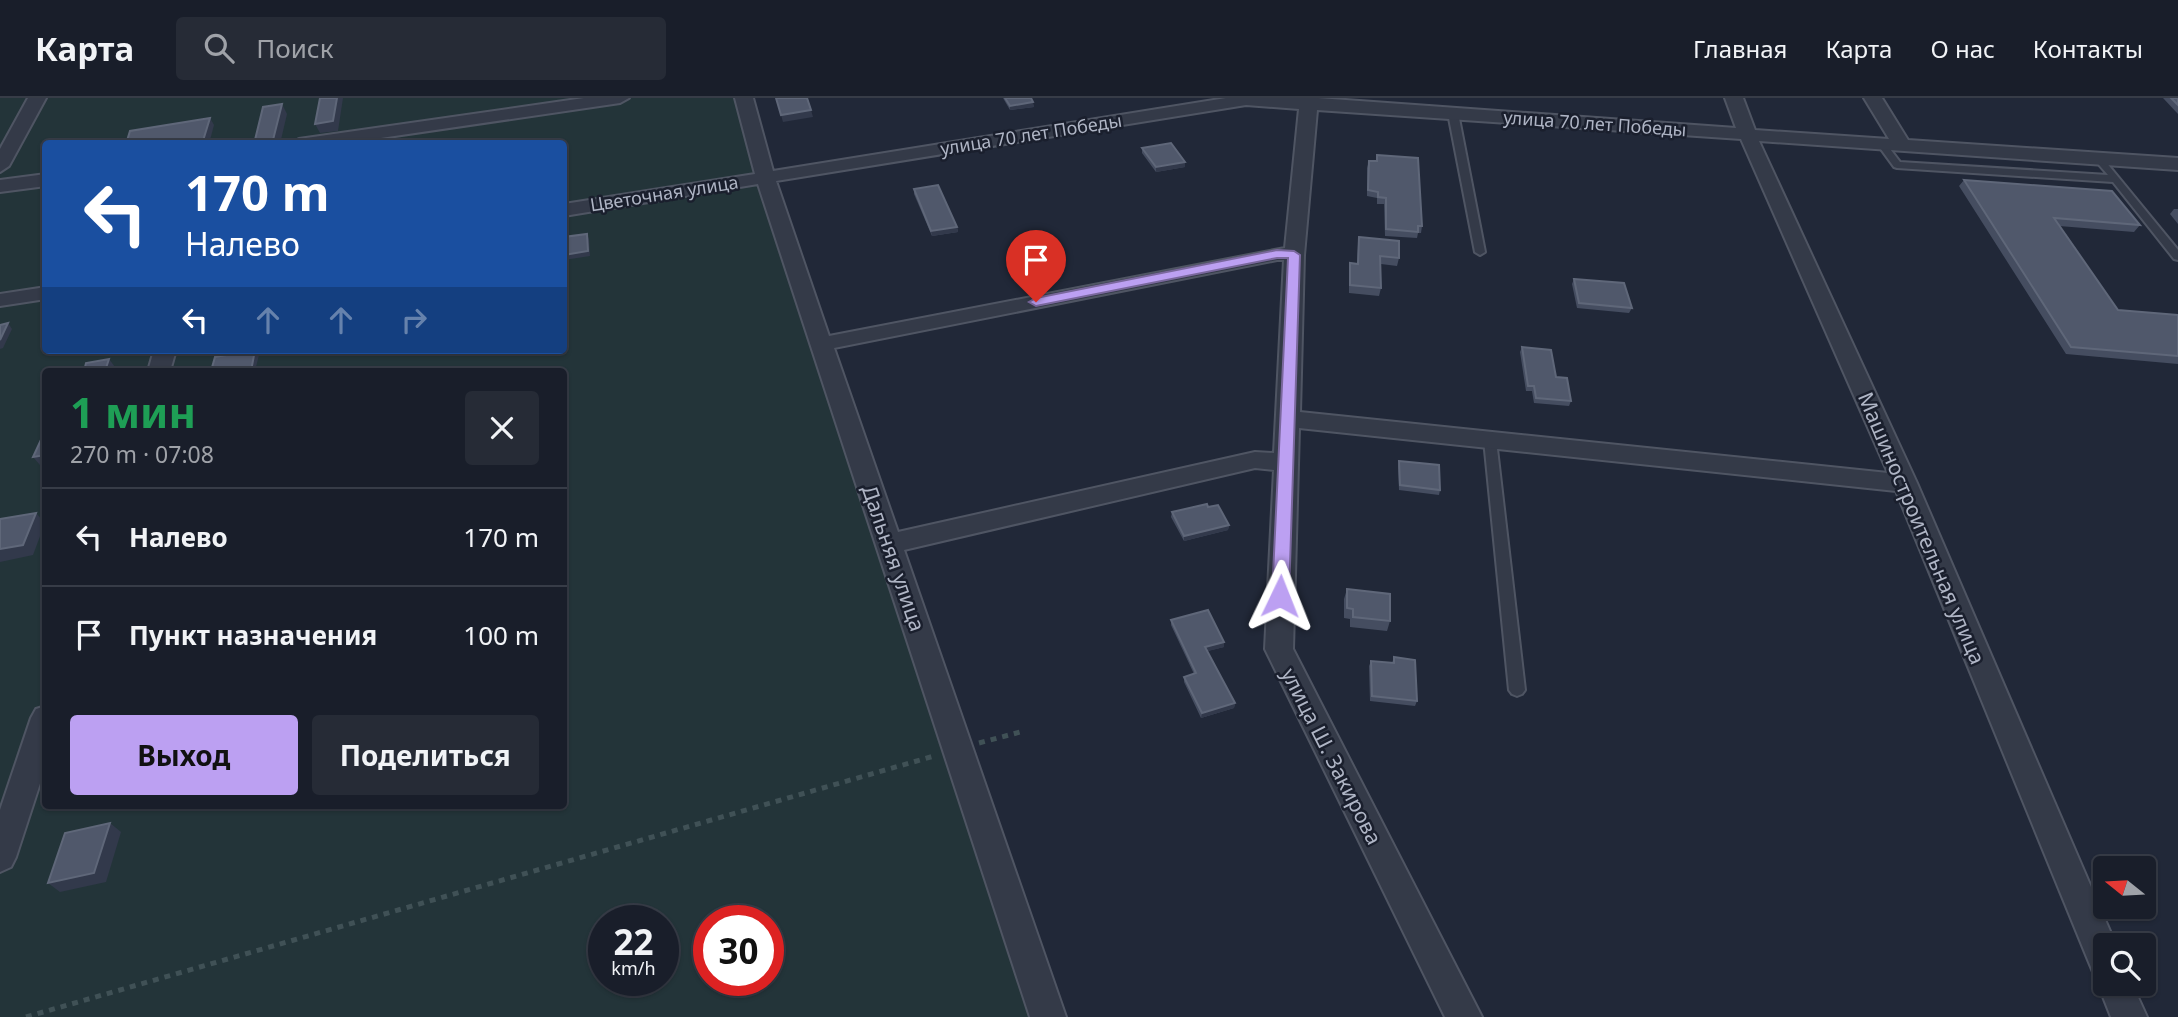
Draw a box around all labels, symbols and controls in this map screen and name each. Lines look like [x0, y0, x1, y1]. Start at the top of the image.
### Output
search box [176, 17, 666, 80]
text: Карта [35, 26, 134, 71]
icon: search [200, 29, 238, 67]
text: Поиск [256, 30, 333, 66]
text: Главная [1693, 32, 1787, 65]
text: Карта [1825, 32, 1892, 65]
text: О нас [1930, 32, 1995, 65]
text: Контакты [2033, 32, 2143, 65]
street label: улица 70 лет Победы [1503, 105, 1687, 141]
street label: улица 70 лет Победы [939, 108, 1123, 160]
text: 170 m [185, 159, 330, 225]
icon: left [70, 168, 161, 259]
street label: Цветочная улица [588, 169, 740, 217]
text: Налево [185, 222, 300, 265]
pin [1006, 230, 1066, 302]
icon: arrive [1017, 241, 1055, 279]
icon: left [176, 301, 214, 339]
icon: ahead [249, 301, 287, 339]
icon: ahead [322, 301, 360, 339]
icon: right [395, 301, 433, 339]
text: 1 мин [70, 383, 196, 440]
street label: Машиностроительная улица [1852, 388, 1992, 668]
button: close [465, 391, 539, 465]
text: 270 m · 07:08 [70, 438, 214, 470]
street label: Дальняя улица [856, 481, 932, 635]
icon: left [70, 518, 108, 556]
text: Налево [129, 519, 228, 555]
text: 170 m [463, 519, 539, 555]
position arrow [1243, 559, 1317, 633]
icon: arrive [70, 616, 108, 654]
text: Пункт назначения [129, 617, 377, 653]
text: 100 m [463, 617, 539, 653]
street label: улица Ш. Закирова [1275, 663, 1389, 849]
button: Выход [70, 715, 298, 795]
button: Поделиться [312, 715, 539, 795]
north arrow [2093, 856, 2156, 919]
map controls [2093, 856, 2156, 996]
speed limit sign: 30 [693, 905, 784, 996]
text: 22 [613, 918, 654, 965]
button: search [2093, 933, 2156, 996]
text: km/h [611, 956, 656, 980]

